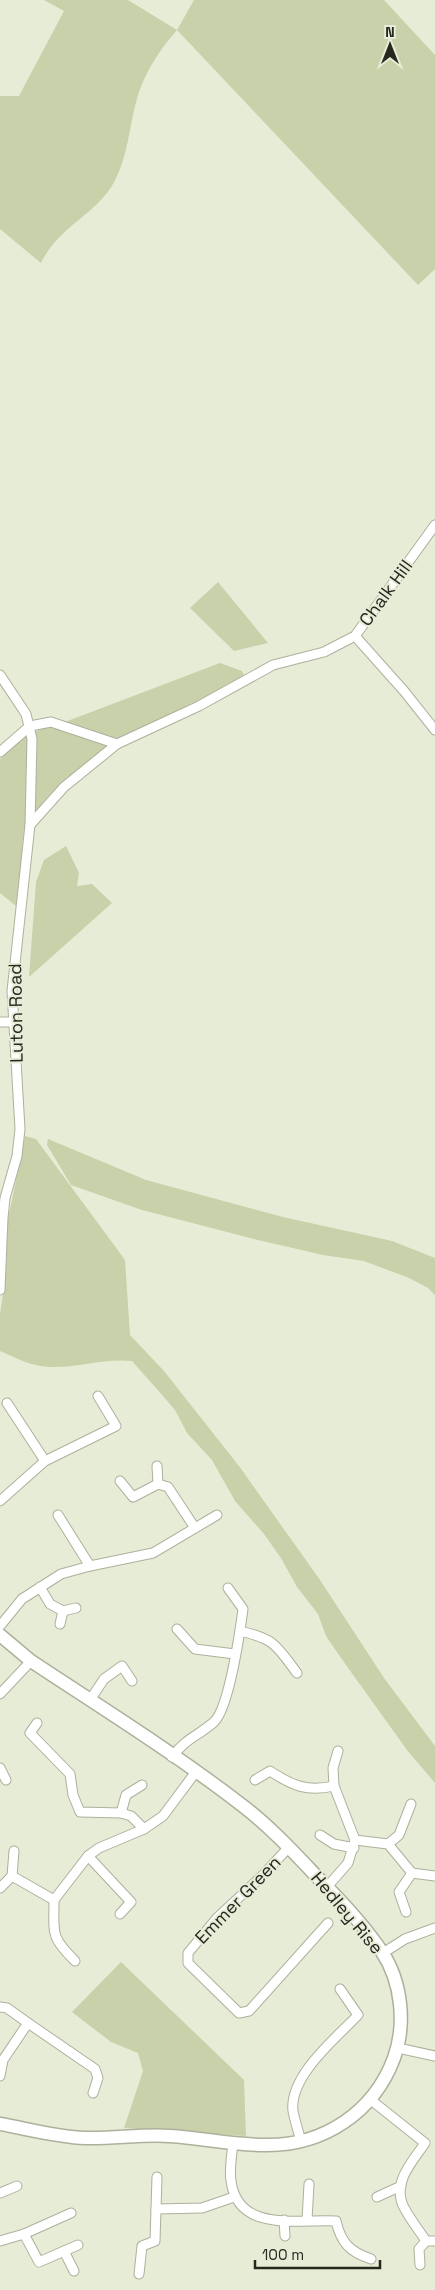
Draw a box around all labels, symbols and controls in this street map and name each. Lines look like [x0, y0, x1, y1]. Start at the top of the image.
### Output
north arrow [365, 20, 415, 70]
text: N [385, 23, 395, 41]
street label: Chalk Hill [354, 555, 417, 630]
street label: Luton Road [3, 963, 28, 1063]
street label: Emmer Green [190, 1851, 285, 1949]
street label: Hedley Rise [306, 1867, 389, 1959]
scale bar [255, 2238, 380, 2270]
text: 100 m [262, 2245, 304, 2264]

